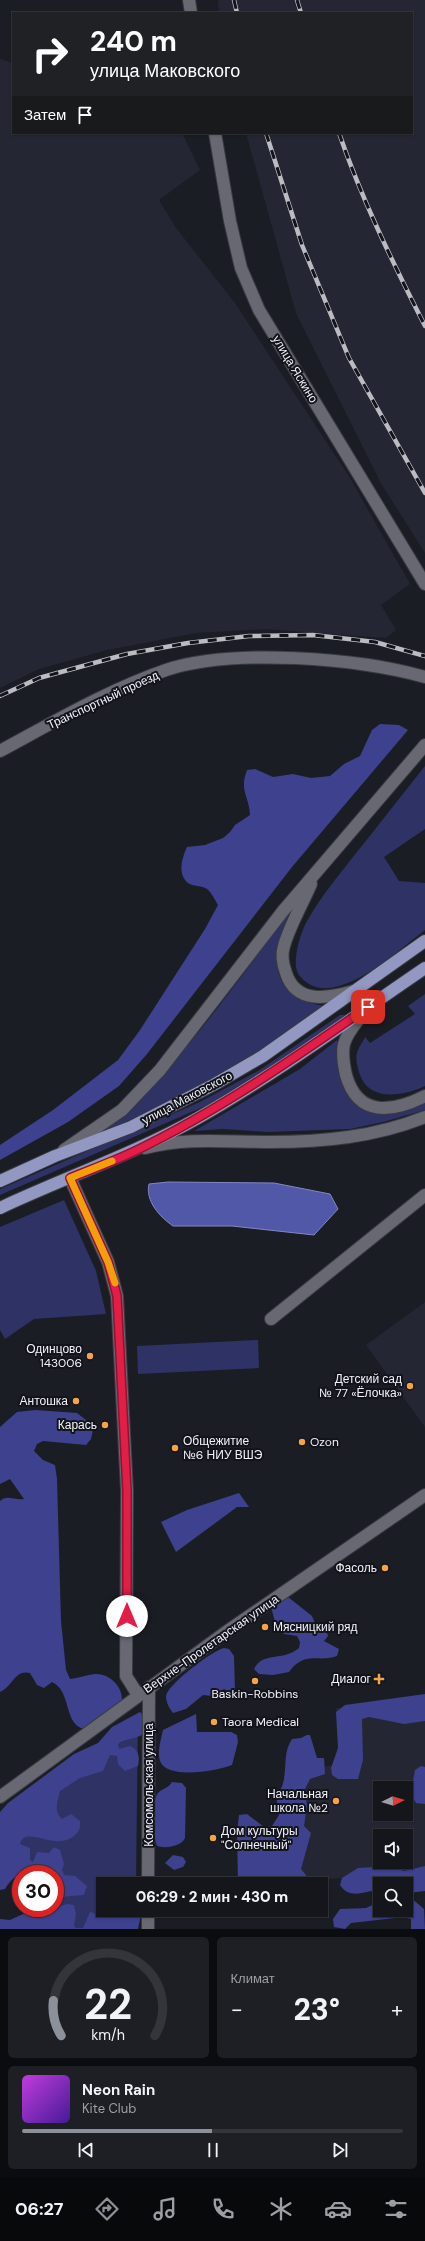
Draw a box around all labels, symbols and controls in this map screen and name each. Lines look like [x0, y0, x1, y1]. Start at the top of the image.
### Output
text: 240 m [90, 23, 177, 60]
icon: right [24, 28, 76, 80]
text: улица Маковского [90, 59, 240, 83]
icon: arrive [74, 104, 96, 126]
text: Затем [24, 105, 66, 125]
street label: улица Яскино [269, 332, 322, 406]
street label: Транспортный проезд [45, 667, 161, 733]
pin [351, 990, 385, 1024]
icon: arrive [357, 996, 379, 1018]
street label: улица Маковского [139, 1067, 235, 1129]
place label: Одинцово 143006 [26, 1341, 82, 1371]
marker: Одинцово 143006 [85, 1351, 95, 1361]
place label: Детский сад № 77 «Ёлочка» [319, 1371, 402, 1401]
marker: Детский сад № 77 «Ёлочка» [405, 1381, 415, 1391]
place label: Антошка [20, 1393, 68, 1409]
marker: Антошка [71, 1396, 81, 1406]
place label: Карась [58, 1417, 97, 1433]
marker: Карась [100, 1420, 110, 1430]
place label: Общежитие №6 НИУ ВШЭ [183, 1433, 263, 1463]
place label: Ozon [310, 1434, 339, 1450]
marker: Ozon [297, 1437, 307, 1447]
marker: Общежитие №6 НИУ ВШЭ [170, 1443, 180, 1453]
place label: Фасоль [335, 1560, 377, 1576]
marker: Фасоль [380, 1563, 390, 1573]
street label: Верхне-Пролетарская улица [140, 1591, 282, 1697]
position arrow [106, 1595, 148, 1637]
place label: Мясницкий ряд [273, 1619, 358, 1635]
marker: Мясницкий ряд [260, 1622, 270, 1632]
place label: Диалог [331, 1671, 372, 1687]
marker: Диалог [374, 1674, 384, 1684]
marker: Baskin-Robbins [250, 1676, 260, 1686]
place label: Baskin-Robbins [212, 1686, 298, 1702]
place label: Taora Medical [222, 1714, 299, 1730]
marker: Taora Medical [209, 1717, 219, 1727]
street label: Комсомольская улица [141, 1723, 157, 1847]
north arrow [373, 1781, 413, 1821]
map controls [373, 1781, 413, 1917]
place label: Начальная школа №2 [267, 1786, 328, 1816]
marker: Начальная школа №2 [331, 1796, 341, 1806]
place label: Дом культуры "Солнечный" [221, 1823, 298, 1853]
button: sound [373, 1829, 413, 1869]
marker: Дом культуры "Солнечный" [208, 1833, 218, 1843]
speed limit sign: 30 [12, 1865, 64, 1917]
button: search [373, 1877, 413, 1917]
text: 06:29 · 2 мин · 430 m [136, 1887, 288, 1907]
text: Климат [231, 1970, 275, 1987]
text: 22 [84, 1977, 132, 2031]
text: 23° [294, 1990, 340, 2029]
text: − [231, 1995, 243, 2024]
text: + [391, 1995, 403, 2024]
text: km/h [91, 2025, 125, 2043]
text: Neon Rain [82, 2080, 155, 2100]
text: Kite Club [82, 2100, 136, 2117]
icon: previous [75, 2139, 97, 2161]
icon: pause [202, 2139, 224, 2161]
icon: next [329, 2139, 351, 2161]
icon: directions [93, 2195, 121, 2223]
icon: music [151, 2195, 179, 2223]
icon: phone [209, 2195, 237, 2223]
icon: climate [267, 2195, 295, 2223]
icon: car [324, 2195, 352, 2223]
icon: filters [382, 2195, 410, 2223]
text: 06:27 [15, 2197, 63, 2221]

